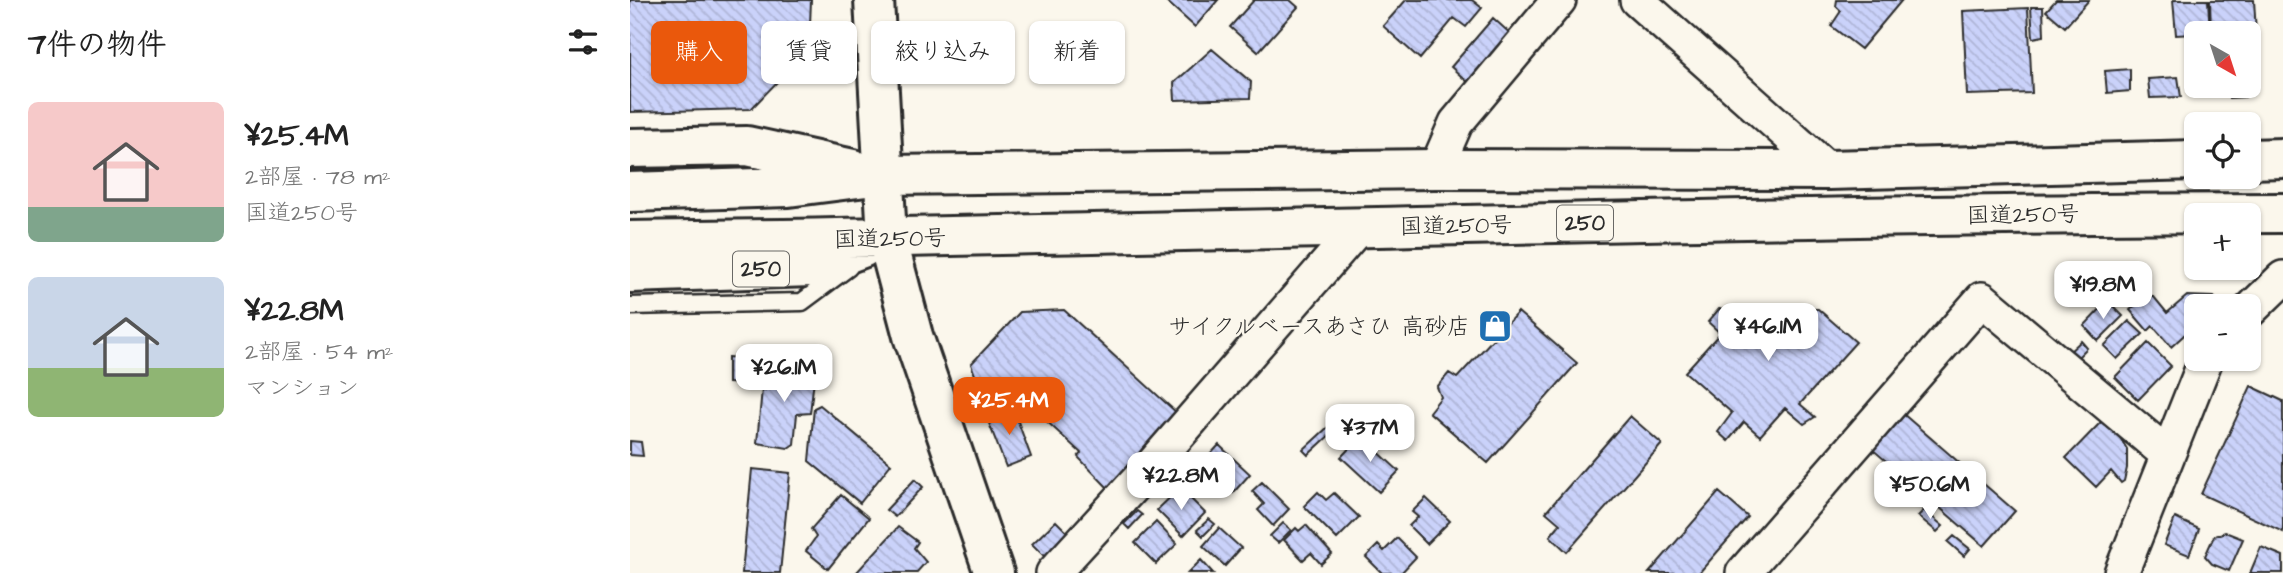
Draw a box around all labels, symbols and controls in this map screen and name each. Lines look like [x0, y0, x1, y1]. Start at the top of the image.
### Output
chip: 購入 [651, 21, 747, 84]
chip: 賃貸 [761, 21, 857, 84]
chip: 絞り込み [871, 21, 1015, 84]
chip: 新着 [1029, 21, 1125, 84]
north arrow [2184, 21, 2261, 98]
map controls [2184, 21, 2261, 371]
icon: filters [564, 23, 602, 61]
text: 7件の物件 [28, 24, 166, 66]
button: locate [2184, 112, 2261, 189]
text: ¥25.4M [245, 115, 349, 157]
icon: home [84, 130, 168, 214]
text: 2部屋 · 78 m² [245, 161, 391, 193]
text: 国道250号 [245, 197, 358, 229]
street label: 国道250号 [1966, 198, 2080, 232]
button: + [2184, 203, 2261, 280]
road number: 250 [1557, 206, 1613, 241]
street label: 国道250号 [1399, 209, 1513, 243]
street label: 国道250号 [833, 222, 947, 256]
road number: 250 [733, 252, 789, 286]
pin: ¥19.8M [2046, 262, 2160, 321]
text: ¥19.8M [2070, 268, 2136, 300]
text: ¥22.8M [245, 290, 344, 332]
button: − [2184, 294, 2261, 371]
pin: ¥46.1M [1711, 304, 1825, 363]
icon: home [84, 305, 168, 389]
shop icon: サイクルベースあさひ 高砂店 [1476, 307, 1514, 345]
text: ¥46.1M [1734, 310, 1802, 342]
place label: サイクルベースあさひ 高砂店 [1168, 311, 1470, 343]
text: 2部屋 · 54 m² [245, 336, 394, 368]
pin: ¥26.1M [727, 344, 841, 404]
text: ¥26.1M [751, 351, 817, 383]
text: マンション [245, 372, 359, 404]
pin: ¥25.4M [952, 378, 1066, 437]
text: ¥25.4M [969, 384, 1049, 416]
pin: ¥37M [1329, 405, 1411, 464]
text: ¥37M [1341, 411, 1399, 443]
pin: ¥22.8M [1124, 452, 1238, 512]
text: ¥22.8M [1143, 459, 1219, 491]
pin: ¥50.6M [1873, 462, 1987, 521]
text: ¥50.6M [1890, 468, 1970, 500]

